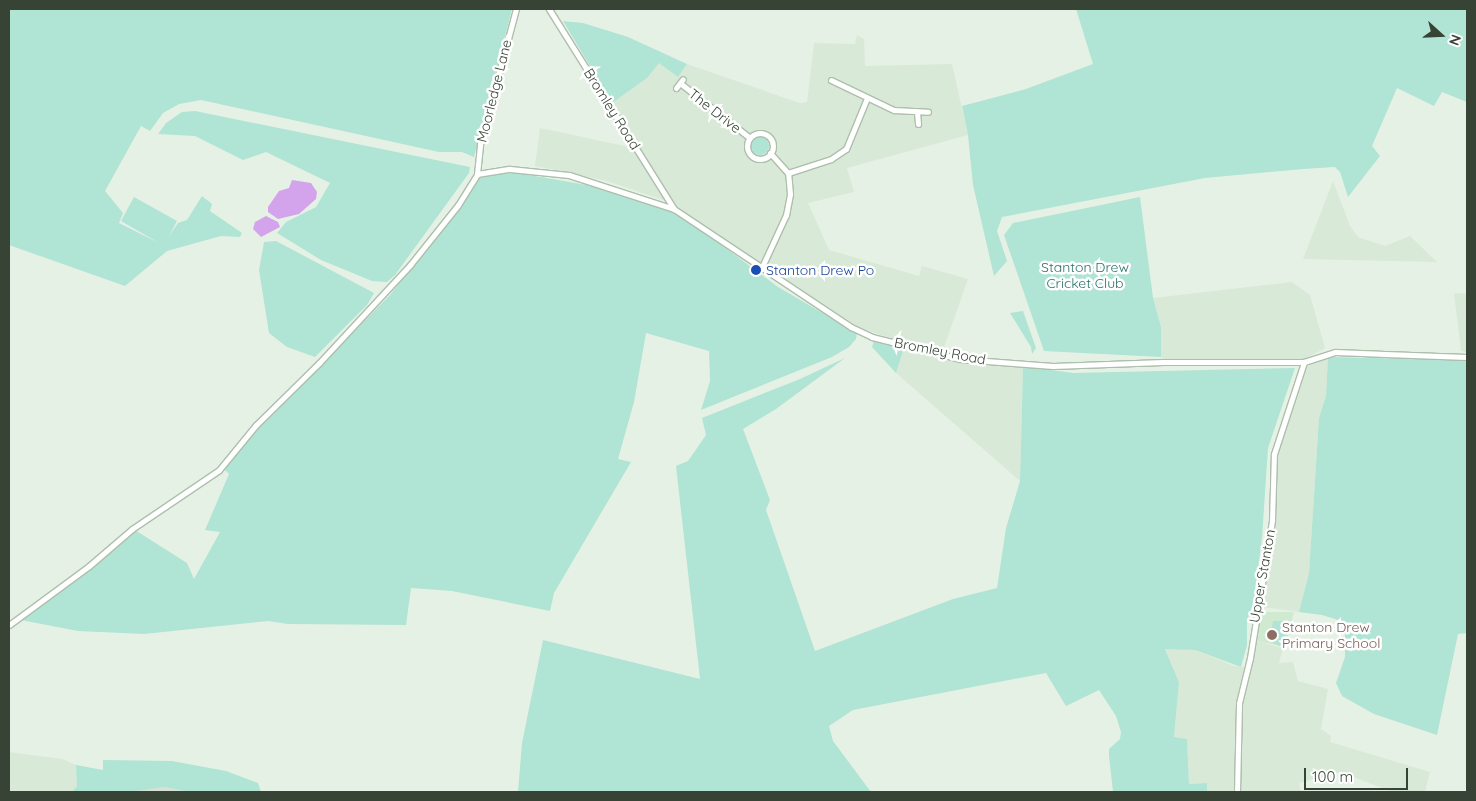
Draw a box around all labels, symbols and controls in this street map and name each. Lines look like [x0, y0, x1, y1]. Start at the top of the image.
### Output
north arrow [1416, 10, 1466, 60]
text: N [1445, 32, 1465, 48]
street label: Moorledge Lane [473, 38, 515, 144]
street label: Bromley Road [580, 65, 644, 153]
street label: The Drive [685, 85, 745, 137]
park label: Stanton Drew Cricket Club [1041, 259, 1129, 292]
place label: Stanton Drew Po [766, 262, 874, 278]
marker: Stanton Drew Po [750, 264, 762, 276]
street label: Bromley Road [893, 334, 987, 368]
street label: Upper Stanton [1246, 528, 1278, 624]
place label: Stanton Drew Primary School [1282, 619, 1380, 652]
marker: Stanton Drew Primary School [1266, 629, 1278, 641]
scale bar [1306, 758, 1410, 790]
text: 100 m [1312, 767, 1353, 786]

